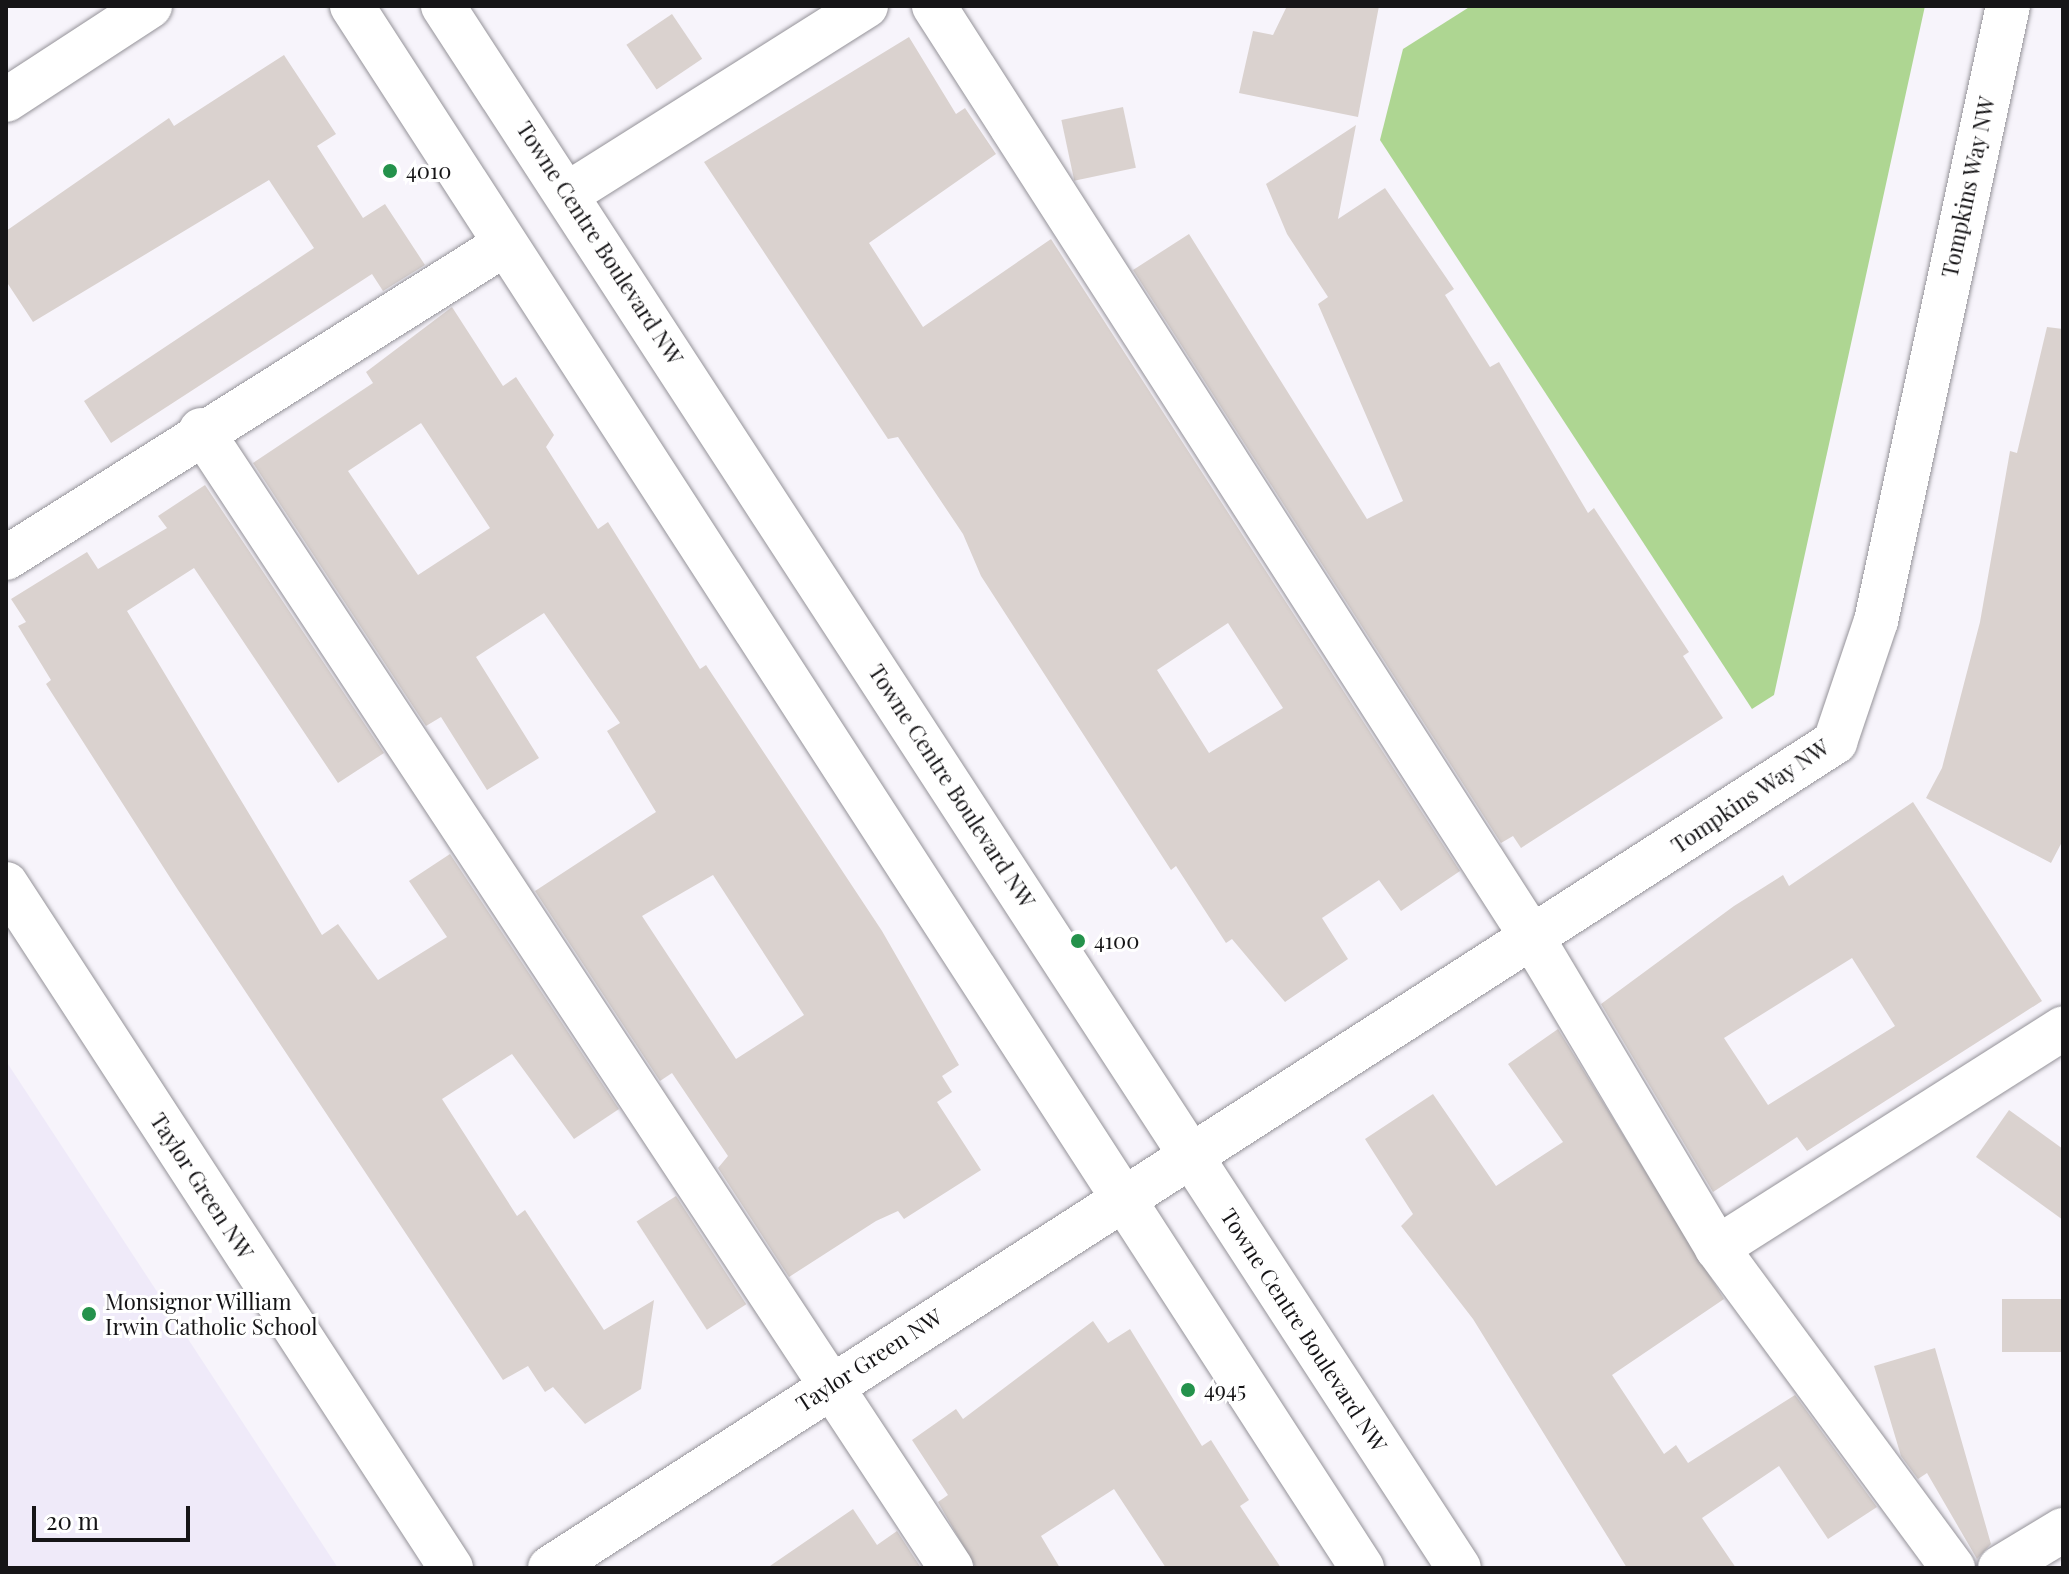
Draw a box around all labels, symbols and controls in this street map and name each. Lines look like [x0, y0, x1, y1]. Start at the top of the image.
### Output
street label: Tompkins Way NW [1936, 93, 2000, 281]
street label: Towne Centre Boulevard NW [511, 116, 689, 370]
place label: 4010 [406, 158, 451, 184]
marker: 4010 [381, 162, 399, 180]
street label: Towne Centre Boulevard NW [863, 659, 1041, 913]
street label: Tompkins Way NW [1666, 733, 1834, 859]
place label: 4100 [1094, 928, 1139, 954]
marker: 4100 [1069, 932, 1087, 950]
street label: Taylor Green NW [145, 1108, 259, 1264]
street label: Towne Centre Boulevard NW [1215, 1203, 1393, 1457]
place label: Monsignor William Irwin Catholic School [105, 1288, 317, 1340]
street label: Taylor Green NW [791, 1303, 947, 1417]
marker: Monsignor William Irwin Catholic School [80, 1305, 98, 1323]
place label: 4945 [1204, 1377, 1246, 1403]
marker: 4945 [1179, 1381, 1197, 1399]
scale bar [36, 1490, 194, 1540]
text: 20 m [46, 1504, 99, 1536]

